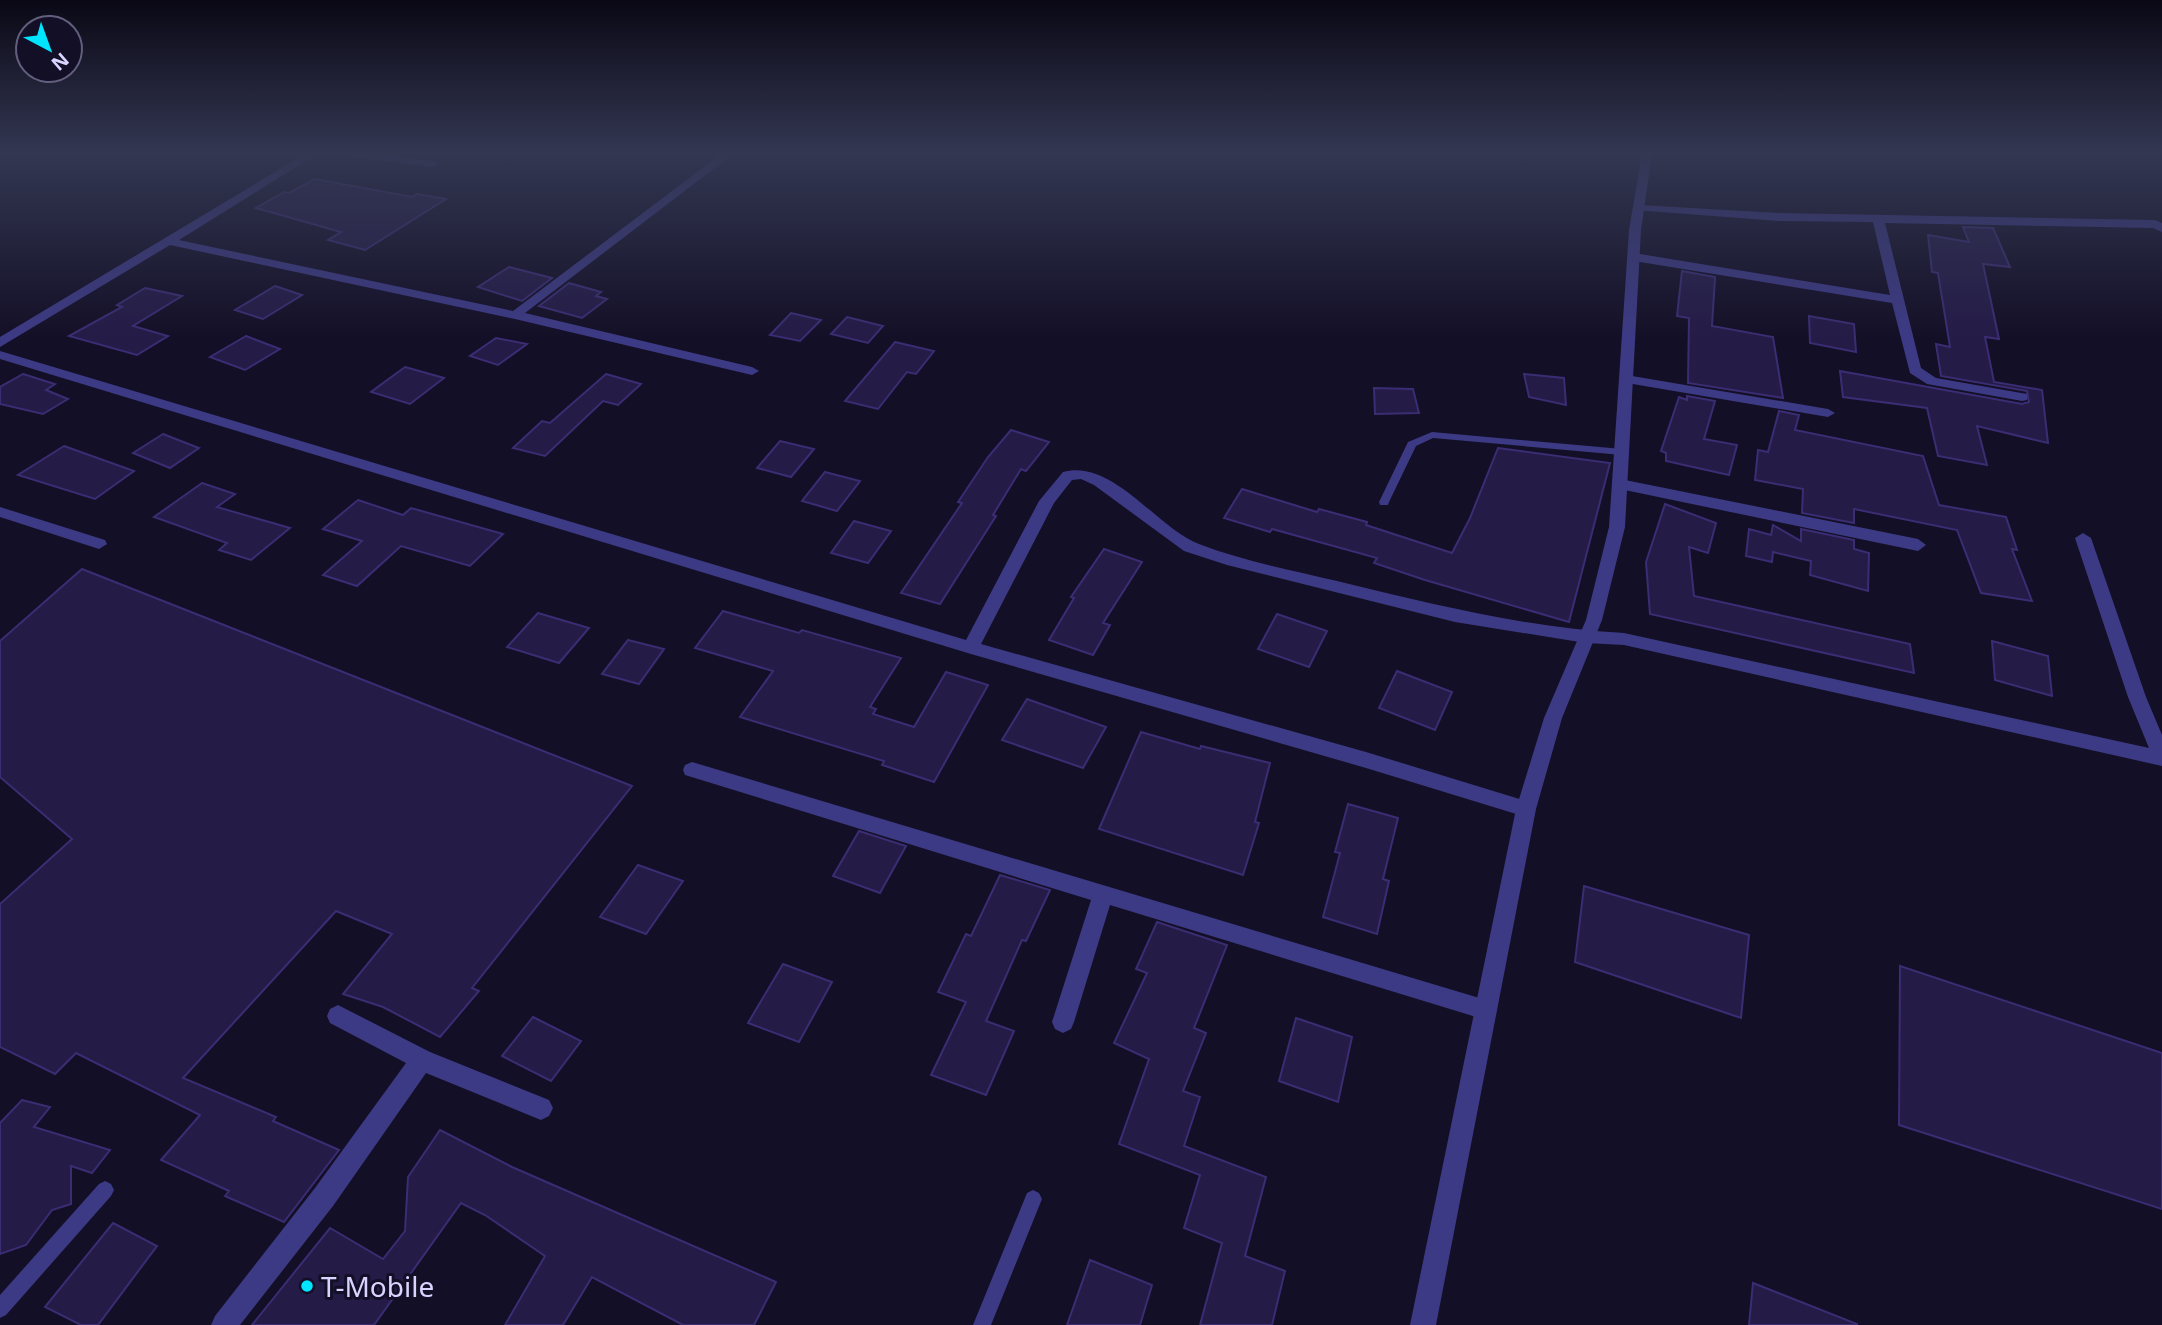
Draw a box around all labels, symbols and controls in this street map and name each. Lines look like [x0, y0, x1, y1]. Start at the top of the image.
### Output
north arrow [14, 14, 84, 84]
text: N [46, 47, 75, 77]
place label: T-Mobile [321, 1267, 434, 1305]
marker: T-Mobile [299, 1278, 315, 1294]

